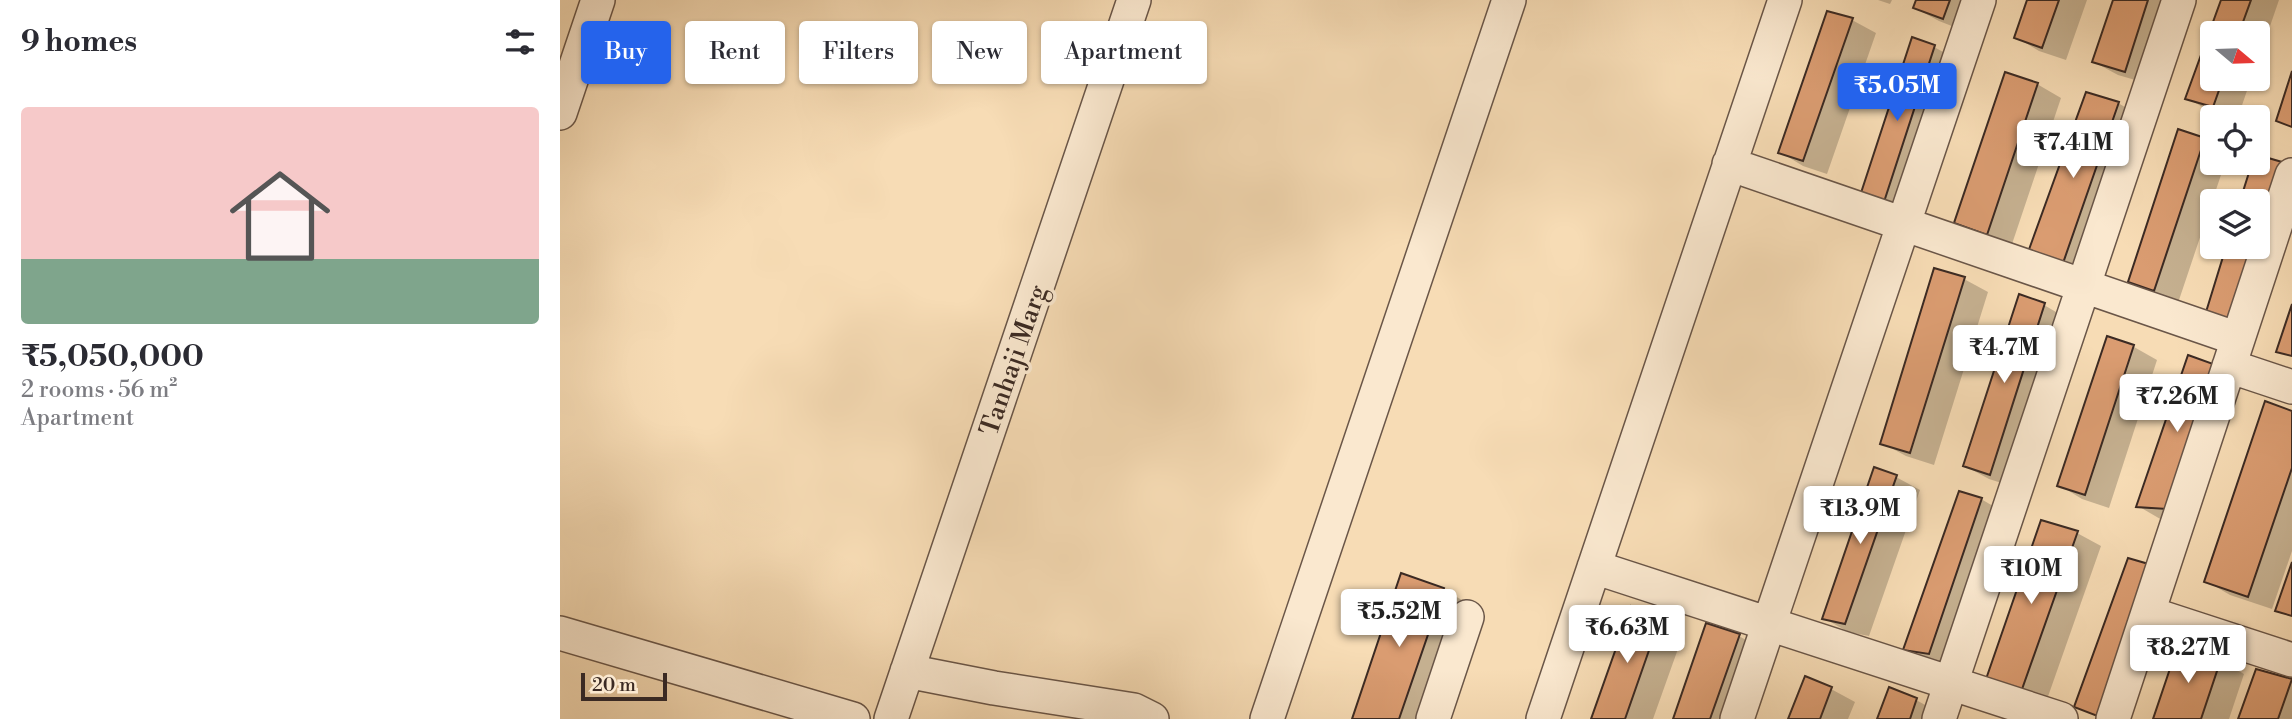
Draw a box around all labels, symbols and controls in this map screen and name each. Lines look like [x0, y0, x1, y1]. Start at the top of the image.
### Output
chip: Buy [581, 21, 671, 84]
chip: Rent [685, 21, 785, 84]
chip: Filters [799, 21, 918, 84]
chip: New [932, 21, 1027, 84]
chip: Apartment [1041, 21, 1207, 84]
north arrow [2200, 21, 2270, 91]
map controls [2200, 21, 2270, 259]
text: 9 homes [21, 23, 137, 61]
icon: filters [501, 23, 539, 61]
pin: ₹5.05M [1840, 64, 1954, 123]
text: ₹5.05M [1854, 72, 1940, 100]
button: locate [2200, 105, 2270, 175]
pin: ₹7.41M [2016, 120, 2130, 180]
text: ₹7.41M [2033, 129, 2113, 157]
icon: home [217, 153, 343, 279]
button: layers [2200, 189, 2270, 259]
street label: Tanhaji Marg [973, 280, 1055, 440]
pin: ₹4.7M [1955, 326, 2053, 385]
text: ₹4.7M [1969, 334, 2039, 362]
text: ₹5,050,000 [21, 338, 204, 376]
pin: ₹7.26M [2120, 374, 2234, 434]
text: 2 rooms · 56 m² [21, 376, 177, 404]
text: ₹7.26M [2136, 383, 2218, 411]
text: Apartment [21, 404, 134, 432]
pin: ₹13.9M [1803, 486, 1917, 546]
text: ₹13.9M [1820, 495, 1900, 523]
pin: ₹10M [1990, 546, 2072, 606]
text: ₹10M [2000, 555, 2062, 583]
pin: ₹5.52M [1342, 590, 1456, 649]
text: ₹5.52M [1357, 598, 1441, 626]
pin: ₹6.63M [1570, 606, 1684, 665]
text: ₹6.63M [1585, 614, 1669, 642]
pin: ₹8.27M [2131, 626, 2245, 685]
text: ₹8.27M [2146, 634, 2230, 662]
scale bar [581, 670, 667, 702]
text: 20 m [592, 673, 636, 697]

